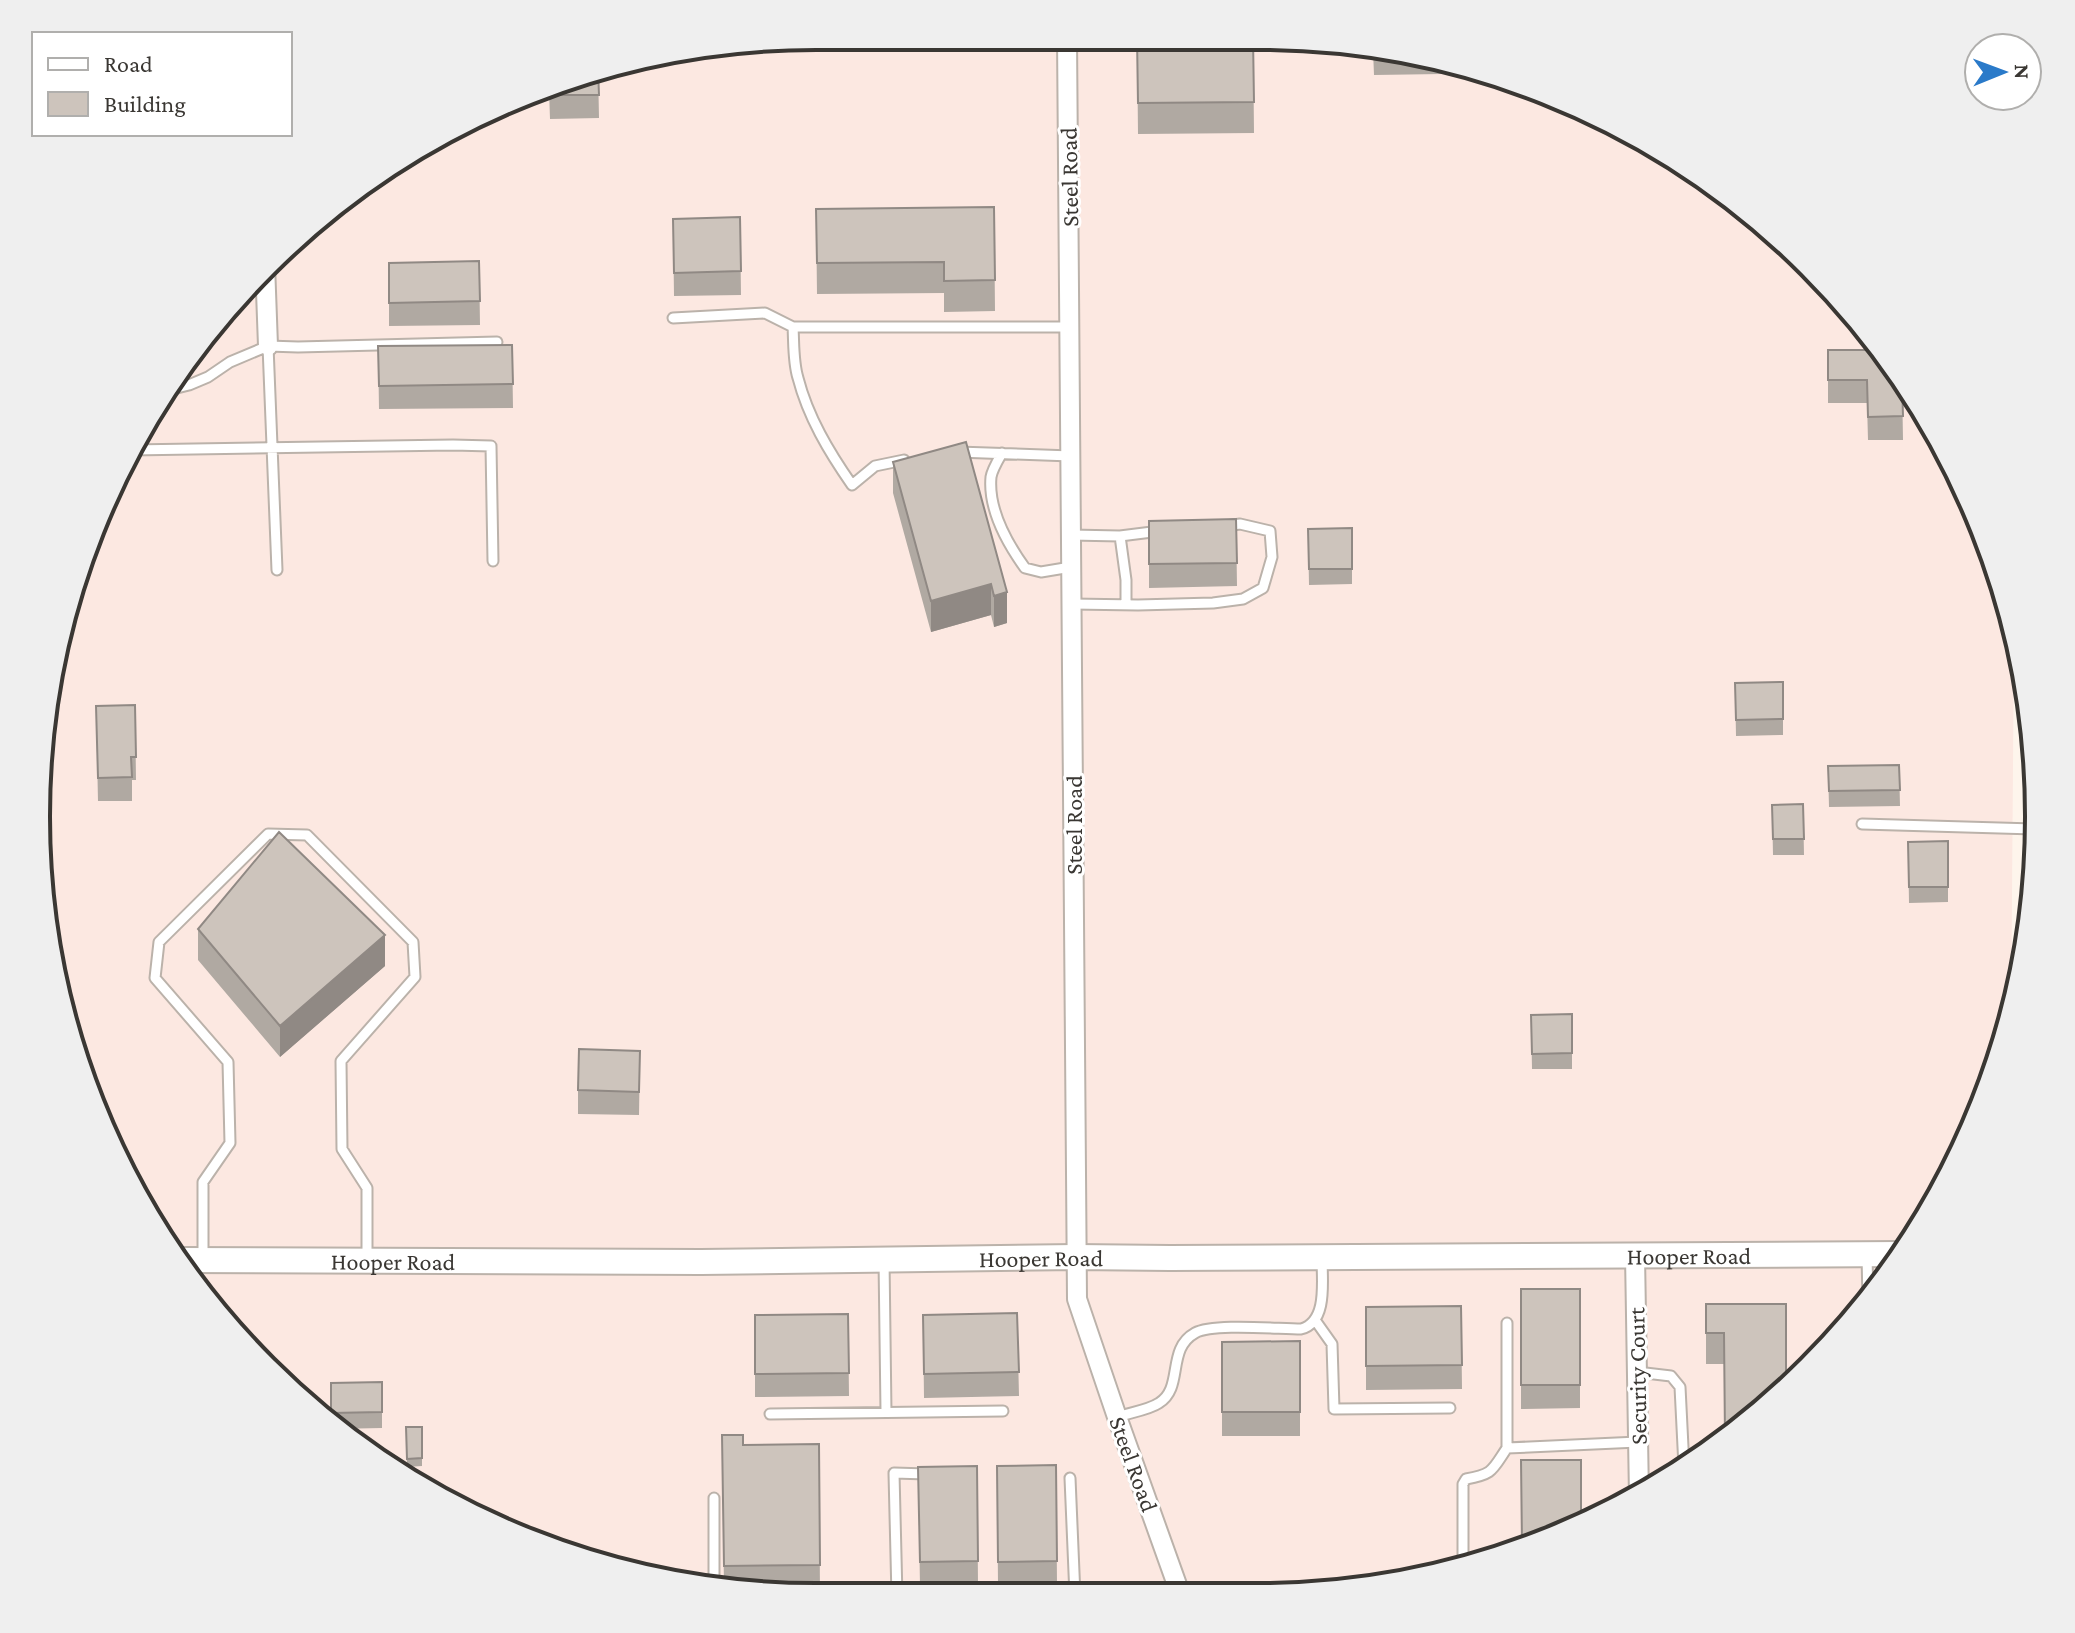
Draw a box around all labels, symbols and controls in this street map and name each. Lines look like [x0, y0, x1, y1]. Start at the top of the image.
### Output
legend [32, 32, 292, 136]
north arrow [1963, 32, 2043, 112]
text: Road [104, 50, 153, 77]
text: N [2010, 64, 2035, 79]
text: Building [104, 90, 186, 117]
street label: Steel Road [1055, 127, 1083, 227]
street label: Steel Road [1060, 775, 1087, 875]
street label: Hooper Road [1627, 1241, 1752, 1269]
street label: Hooper Road [979, 1243, 1104, 1272]
street label: Hooper Road [331, 1247, 456, 1275]
street label: Security Court [1622, 1306, 1652, 1445]
street label: Steel Road [1104, 1413, 1164, 1516]

